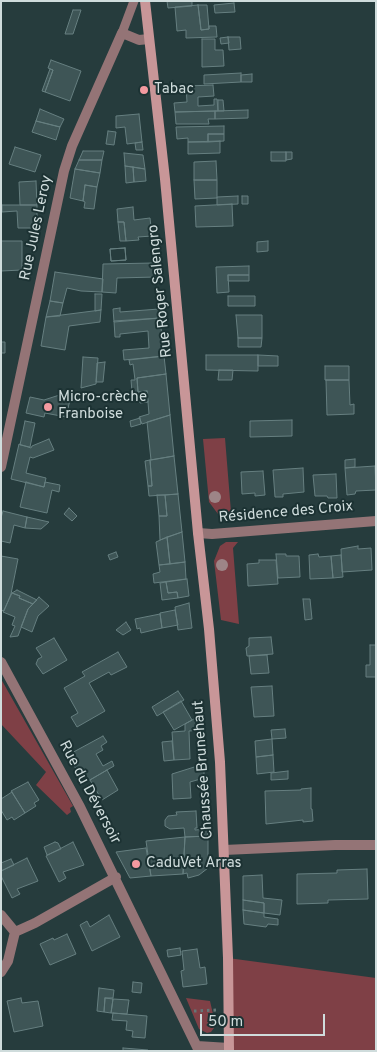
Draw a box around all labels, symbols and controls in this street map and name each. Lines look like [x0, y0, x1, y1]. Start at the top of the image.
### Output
place label: Tabac [154, 81, 194, 99]
marker: Tabac [138, 84, 150, 96]
street label: Rue Jules Leroy [17, 174, 57, 282]
street label: Rue Roger Salengro [145, 223, 177, 359]
place label: Micro-crèche Franboise [58, 389, 147, 424]
marker: Micro-crèche Franboise [42, 401, 54, 413]
street label: Résidence des Croix [218, 498, 354, 528]
street label: Chaussée Brunehaut [190, 700, 218, 840]
street label: Rue du Déversoir [54, 738, 124, 848]
place label: CaduVet Arras [146, 855, 242, 873]
marker: CaduVet Arras [130, 858, 142, 870]
scale bar [202, 1004, 327, 1036]
text: 50 m [208, 1013, 243, 1032]

